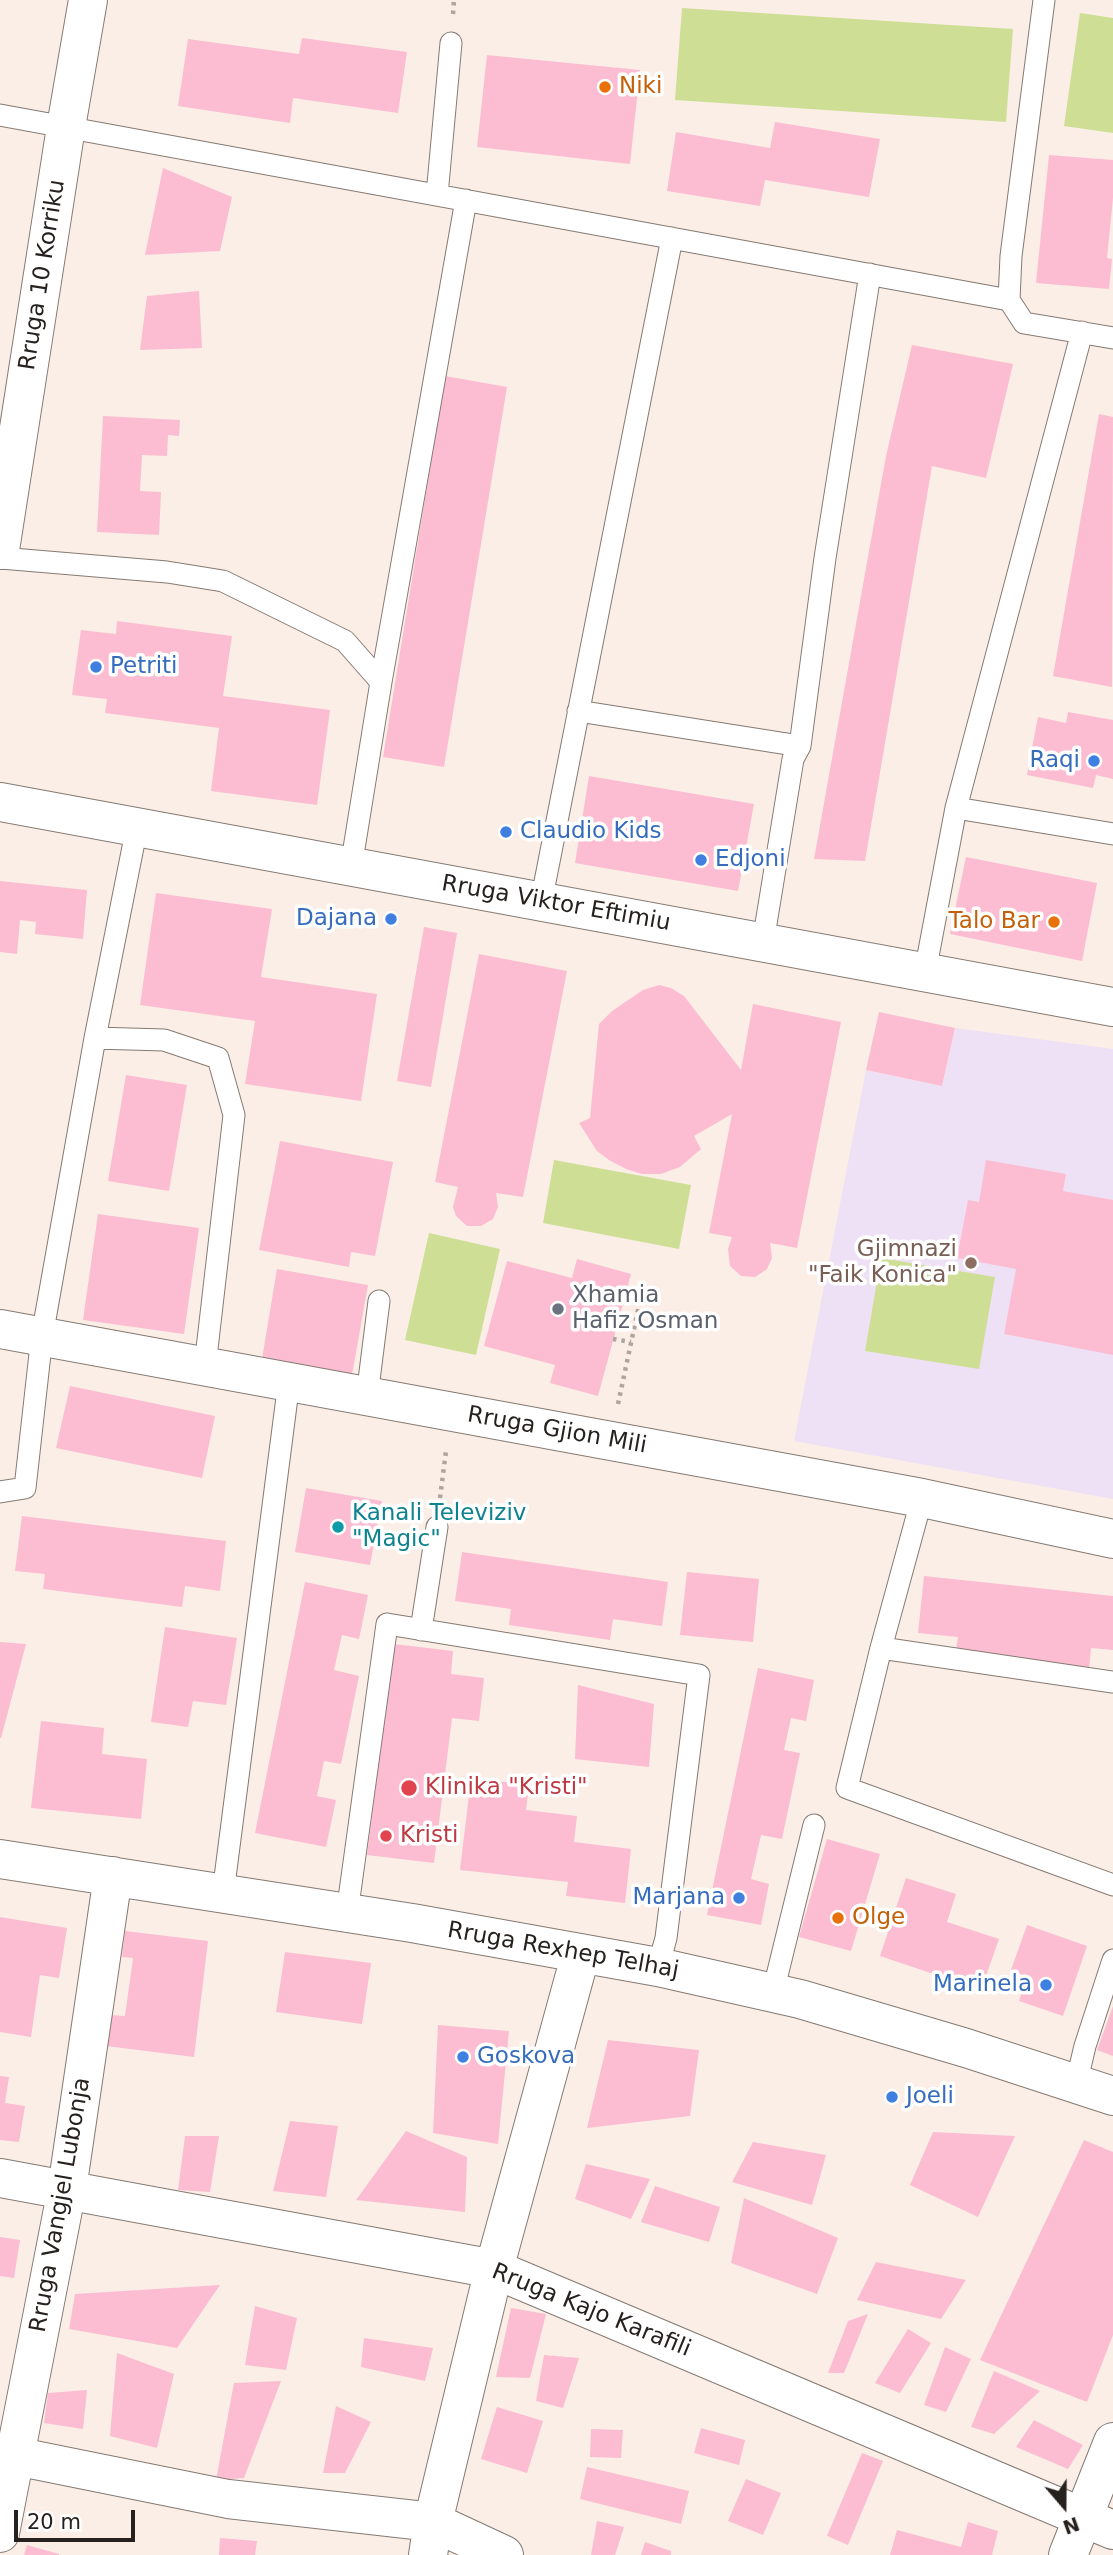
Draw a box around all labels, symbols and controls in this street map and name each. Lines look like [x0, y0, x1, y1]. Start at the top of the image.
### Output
place label: Niki [619, 73, 662, 101]
marker: Niki [597, 79, 613, 95]
street label: Rruga 10 Korriku [14, 178, 72, 372]
place label: Petriti [110, 653, 177, 681]
marker: Petriti [88, 659, 104, 675]
place label: Raqi [1029, 747, 1080, 775]
marker: Raqi [1086, 753, 1102, 769]
place label: Claudio Kids [520, 818, 662, 846]
marker: Claudio Kids [498, 824, 514, 840]
place label: Edjoni [715, 846, 786, 874]
marker: Edjoni [693, 852, 709, 868]
street label: Rruga Viktor Eftimiu [439, 870, 673, 938]
place label: Dajana [296, 905, 377, 933]
place label: Talo Bar [949, 908, 1040, 936]
marker: Dajana [383, 911, 399, 927]
marker: Talo Bar [1046, 914, 1062, 930]
place label: Gjimnazi "Faik Konica" [808, 1236, 957, 1290]
marker: Gjimnazi "Faik Konica" [963, 1255, 979, 1271]
place label: Xhamia Hafiz Osman [572, 1282, 718, 1336]
marker: Xhamia Hafiz Osman [550, 1301, 566, 1317]
street label: Rruga Gjion Mili [465, 1402, 649, 1460]
place label: Kanali Televiziv "Magic" [352, 1500, 526, 1554]
marker: Kanali Televiziv "Magic" [330, 1519, 346, 1535]
place label: Klinika "Kristi" [425, 1774, 588, 1802]
marker: Klinika "Kristi" [399, 1778, 419, 1798]
place label: Kristi [400, 1822, 458, 1850]
marker: Kristi [378, 1828, 394, 1844]
place label: Marjana [632, 1884, 725, 1912]
marker: Marjana [731, 1890, 747, 1906]
place label: Olge [852, 1904, 905, 1932]
marker: Olge [830, 1910, 846, 1926]
street label: Rruga Rexhep Telhaj [445, 1917, 681, 1985]
place label: Marinela [933, 1971, 1032, 1999]
marker: Marinela [1038, 1977, 1054, 1993]
place label: Goskova [477, 2043, 575, 2071]
marker: Goskova [455, 2049, 471, 2065]
street label: Rruga Vangjel Lubonja [25, 2075, 97, 2335]
place label: Joeli [906, 2083, 954, 2111]
marker: Joeli [884, 2089, 900, 2105]
street label: Rruga Kajo Karafili [487, 2258, 695, 2364]
north arrow [1029, 2471, 1099, 2541]
scale bar [18, 2496, 138, 2540]
text: 20 m [27, 2510, 81, 2534]
text: N [1060, 2513, 1082, 2539]

